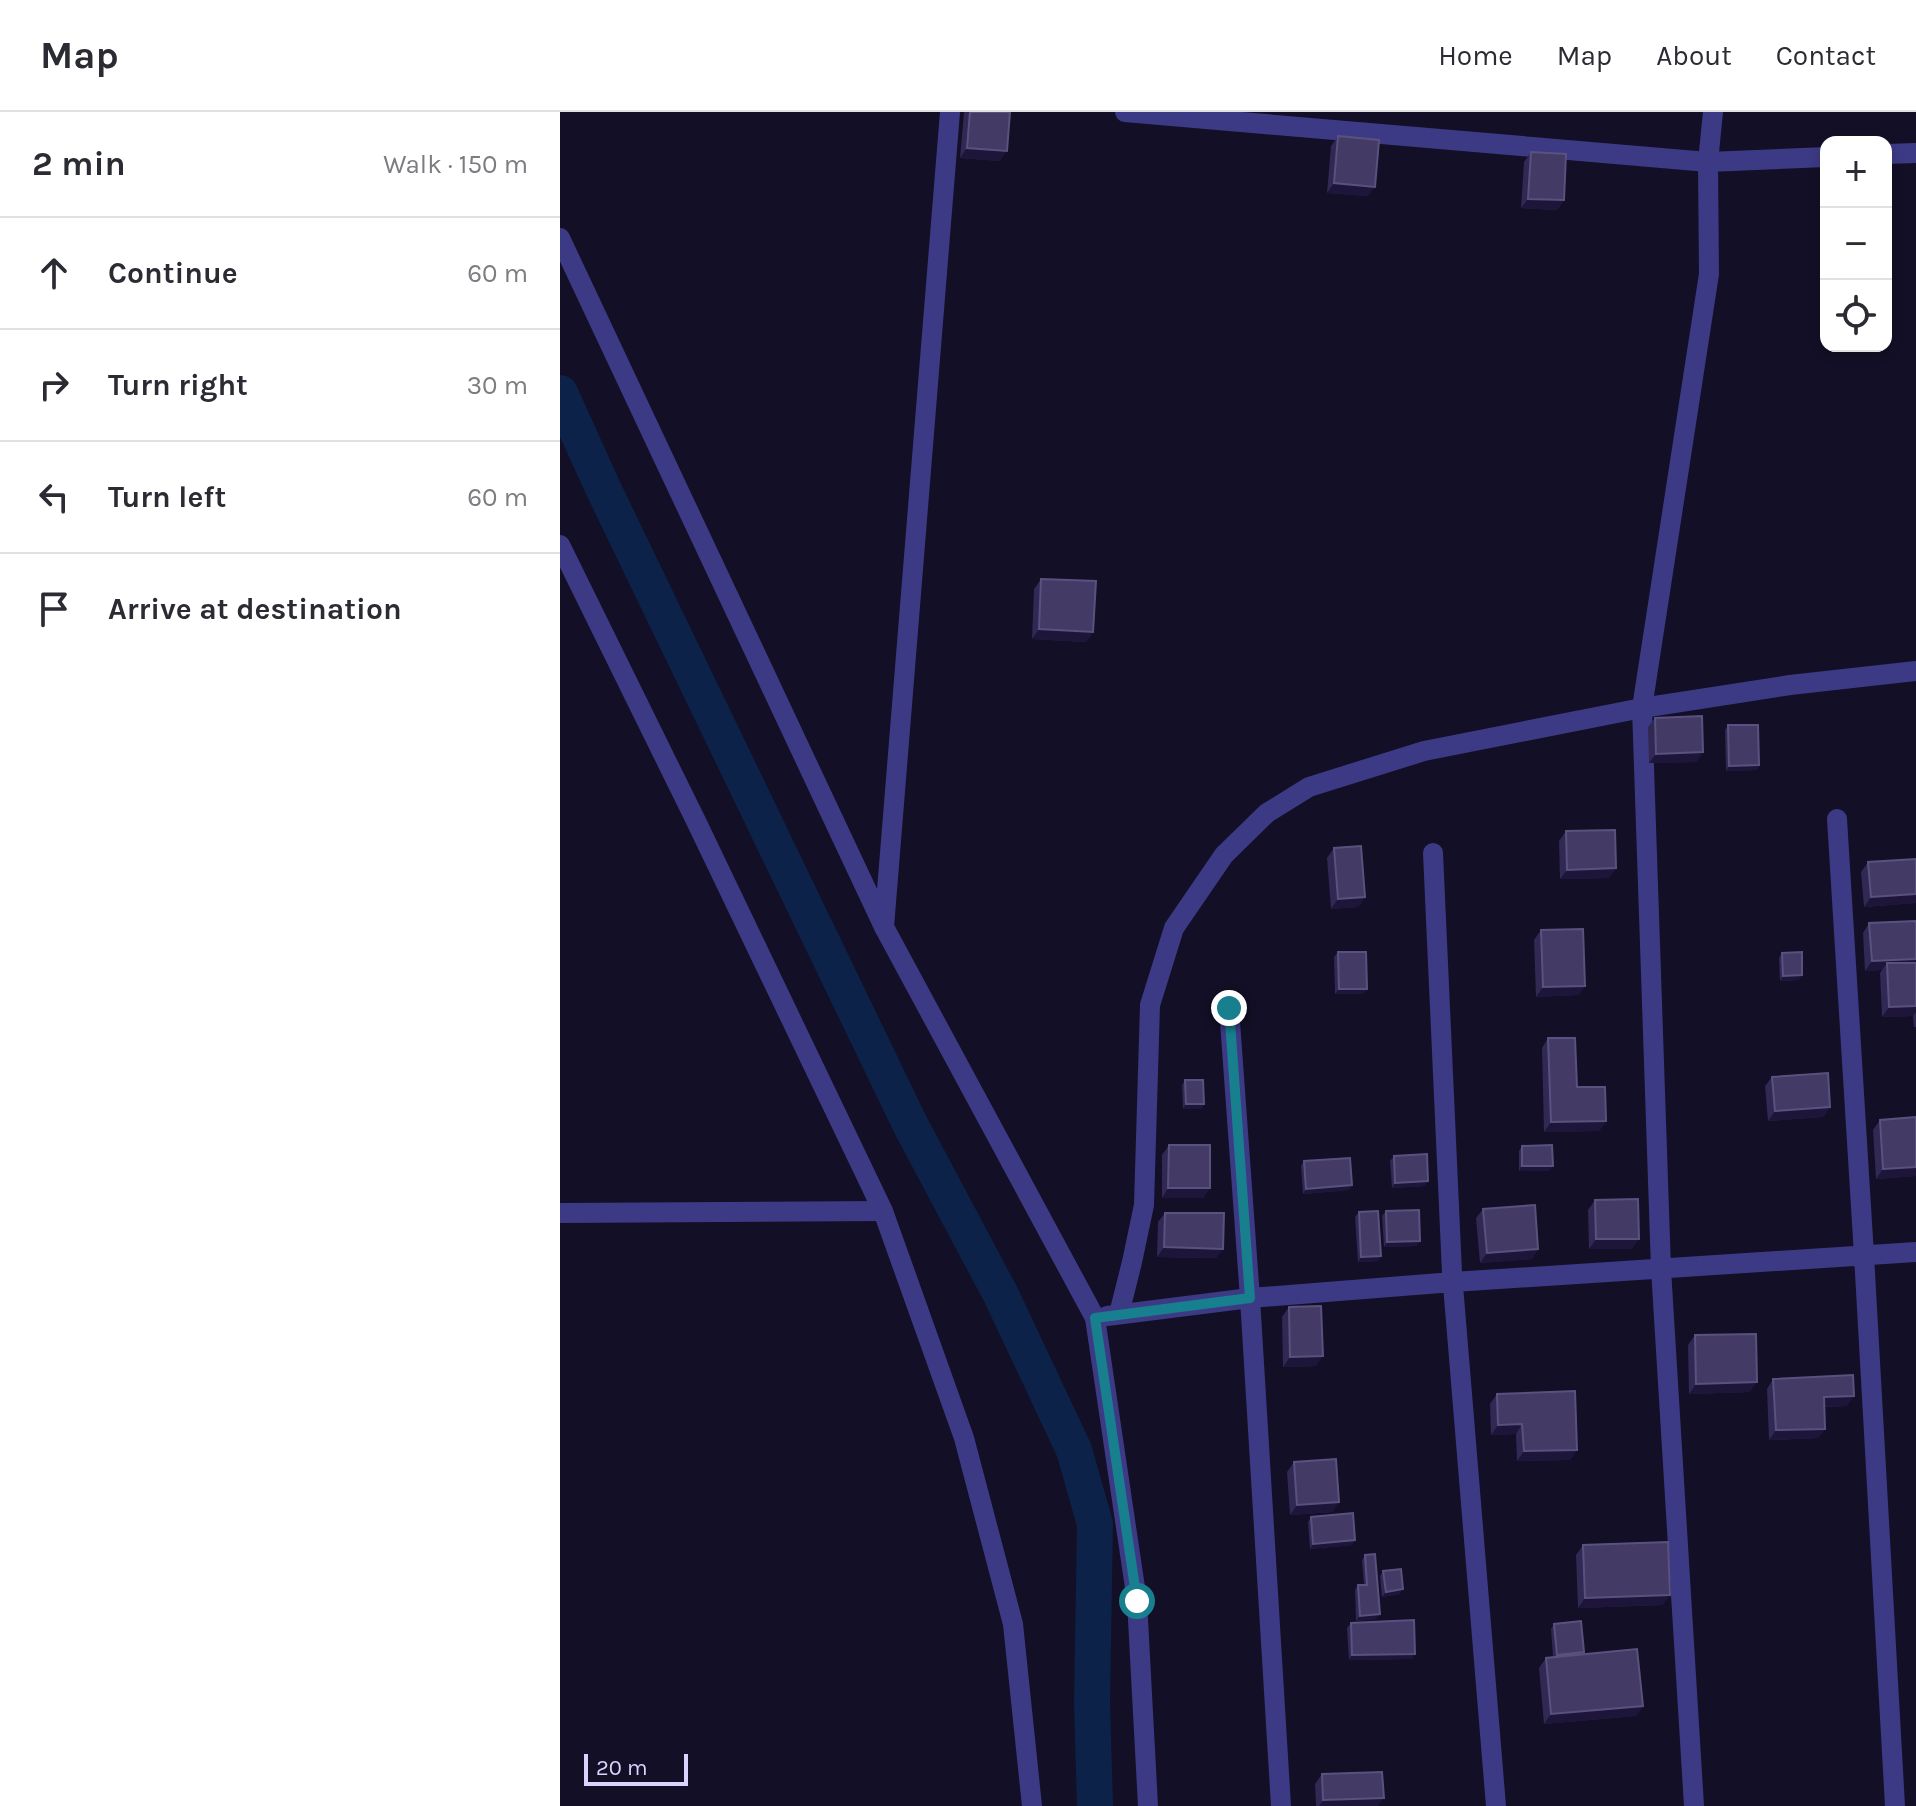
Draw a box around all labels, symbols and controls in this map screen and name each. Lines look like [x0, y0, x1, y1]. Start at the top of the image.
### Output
text: Map [40, 33, 119, 78]
text: Home [1438, 39, 1513, 72]
text: Map [1557, 39, 1612, 72]
text: About [1656, 39, 1732, 72]
text: Contact [1776, 39, 1876, 72]
map controls [1820, 136, 1892, 352]
button: + [1820, 136, 1892, 208]
text: 2 min [32, 144, 126, 184]
text: Walk · 150 m [383, 149, 528, 180]
button: − [1820, 208, 1892, 280]
icon: ahead [32, 251, 76, 295]
text: Continue [108, 255, 238, 291]
text: 60 m [467, 258, 528, 289]
button: locate [1820, 280, 1892, 352]
icon: right [32, 363, 76, 407]
text: Turn right [108, 367, 248, 403]
text: 30 m [467, 370, 528, 401]
icon: left [32, 475, 76, 519]
text: Turn left [108, 479, 226, 515]
text: 60 m [467, 482, 528, 513]
icon: arrive [32, 587, 76, 631]
text: Arrive at destination [108, 591, 402, 627]
route end [1211, 990, 1247, 1026]
route start [1119, 1583, 1155, 1619]
scale bar [584, 1750, 688, 1786]
text: 20 m [596, 1755, 648, 1781]

